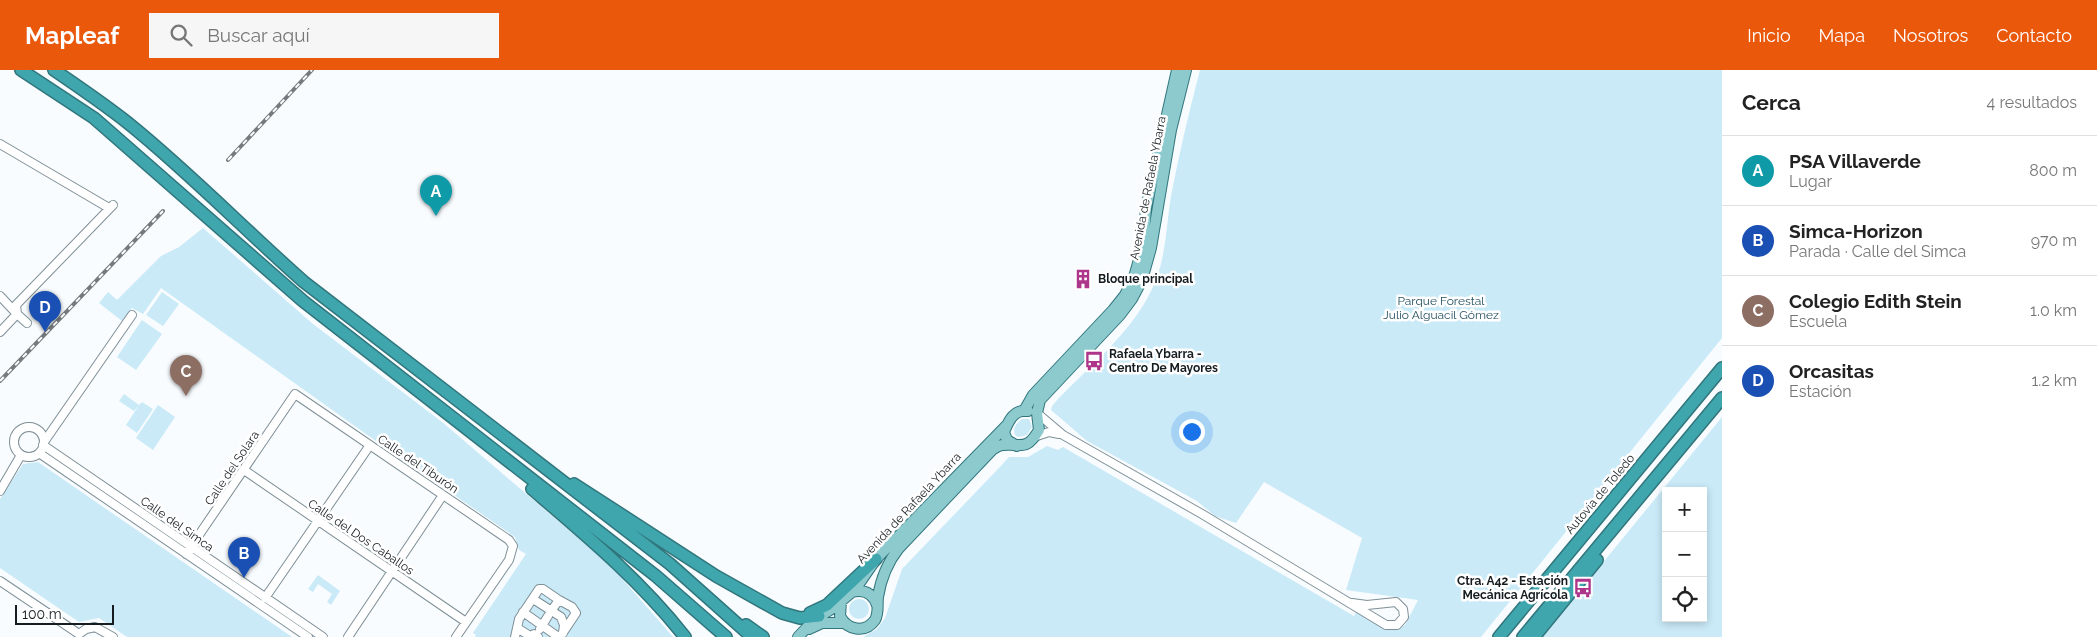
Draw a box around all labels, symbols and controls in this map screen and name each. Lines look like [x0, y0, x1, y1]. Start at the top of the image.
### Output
search box [149, 13, 499, 58]
text: Mapleaf [25, 21, 119, 50]
icon: search [167, 21, 195, 49]
text: Buscar aquí [207, 24, 310, 46]
text: Inicio [1747, 25, 1791, 46]
text: Mapa [1819, 25, 1865, 46]
text: Nosotros [1893, 25, 1968, 46]
text: Contacto [1996, 25, 2072, 46]
text: Cerca [1742, 90, 1801, 115]
text: 4 resultados [1987, 93, 2077, 112]
street label: Avenida de Rafaela Ybarra [1127, 115, 1169, 261]
text: PSA Villaverde [1789, 150, 1921, 172]
text: A [1753, 161, 1763, 180]
text: 800 m [2029, 161, 2077, 180]
text: Lugar [1789, 172, 1832, 191]
pin: A [420, 175, 452, 216]
text: Simca-Horizon [1789, 220, 1923, 242]
text: B [1753, 231, 1763, 250]
text: 970 m [2031, 231, 2077, 250]
text: Parada · Calle del Simca [1789, 242, 1966, 261]
building icon: Bloque principal [1072, 268, 1094, 290]
place label: Bloque principal [1098, 272, 1193, 286]
text: Colegio Edith Stein [1789, 290, 1962, 312]
pin: D [29, 291, 61, 332]
park label: Parque Forestal Julio Alguacil Gómez [1383, 294, 1499, 322]
text: C [1753, 301, 1763, 320]
text: 1.0 km [2030, 301, 2077, 320]
text: Escuela [1789, 312, 1847, 331]
place label: Rafaela Ybarra - Centro De Mayores [1109, 347, 1218, 375]
bus stop icon: Rafaela Ybarra - Centro De Mayores [1083, 350, 1105, 372]
pin: C [170, 355, 202, 396]
text: Orcasitas [1789, 360, 1874, 382]
text: D [1752, 371, 1764, 390]
text: 1.2 km [2032, 371, 2077, 390]
text: Estación [1789, 382, 1852, 401]
your location [1179, 419, 1205, 445]
street label: Calle del Solara [202, 428, 262, 508]
street label: Calle del Tiburón [375, 432, 461, 496]
street label: Avenida de Rafaela Ybarra [854, 450, 964, 566]
street label: Autovía de Toledo [1563, 451, 1637, 537]
map controls [1662, 487, 1707, 622]
button: + [1662, 487, 1707, 532]
street label: Calle del Simca [138, 494, 216, 554]
street label: Calle del Dos Caballos [305, 496, 417, 578]
button: − [1662, 532, 1707, 577]
pin: B [228, 537, 260, 578]
place label: Ctra. A42 - Estación Mecánica Agrícola [1457, 574, 1568, 602]
bus stop icon: Ctra. A42 - Estación Mecánica Agrícola [1572, 577, 1594, 599]
button: locate [1662, 577, 1707, 622]
scale bar [15, 602, 114, 625]
text: 100 m [22, 606, 62, 622]

